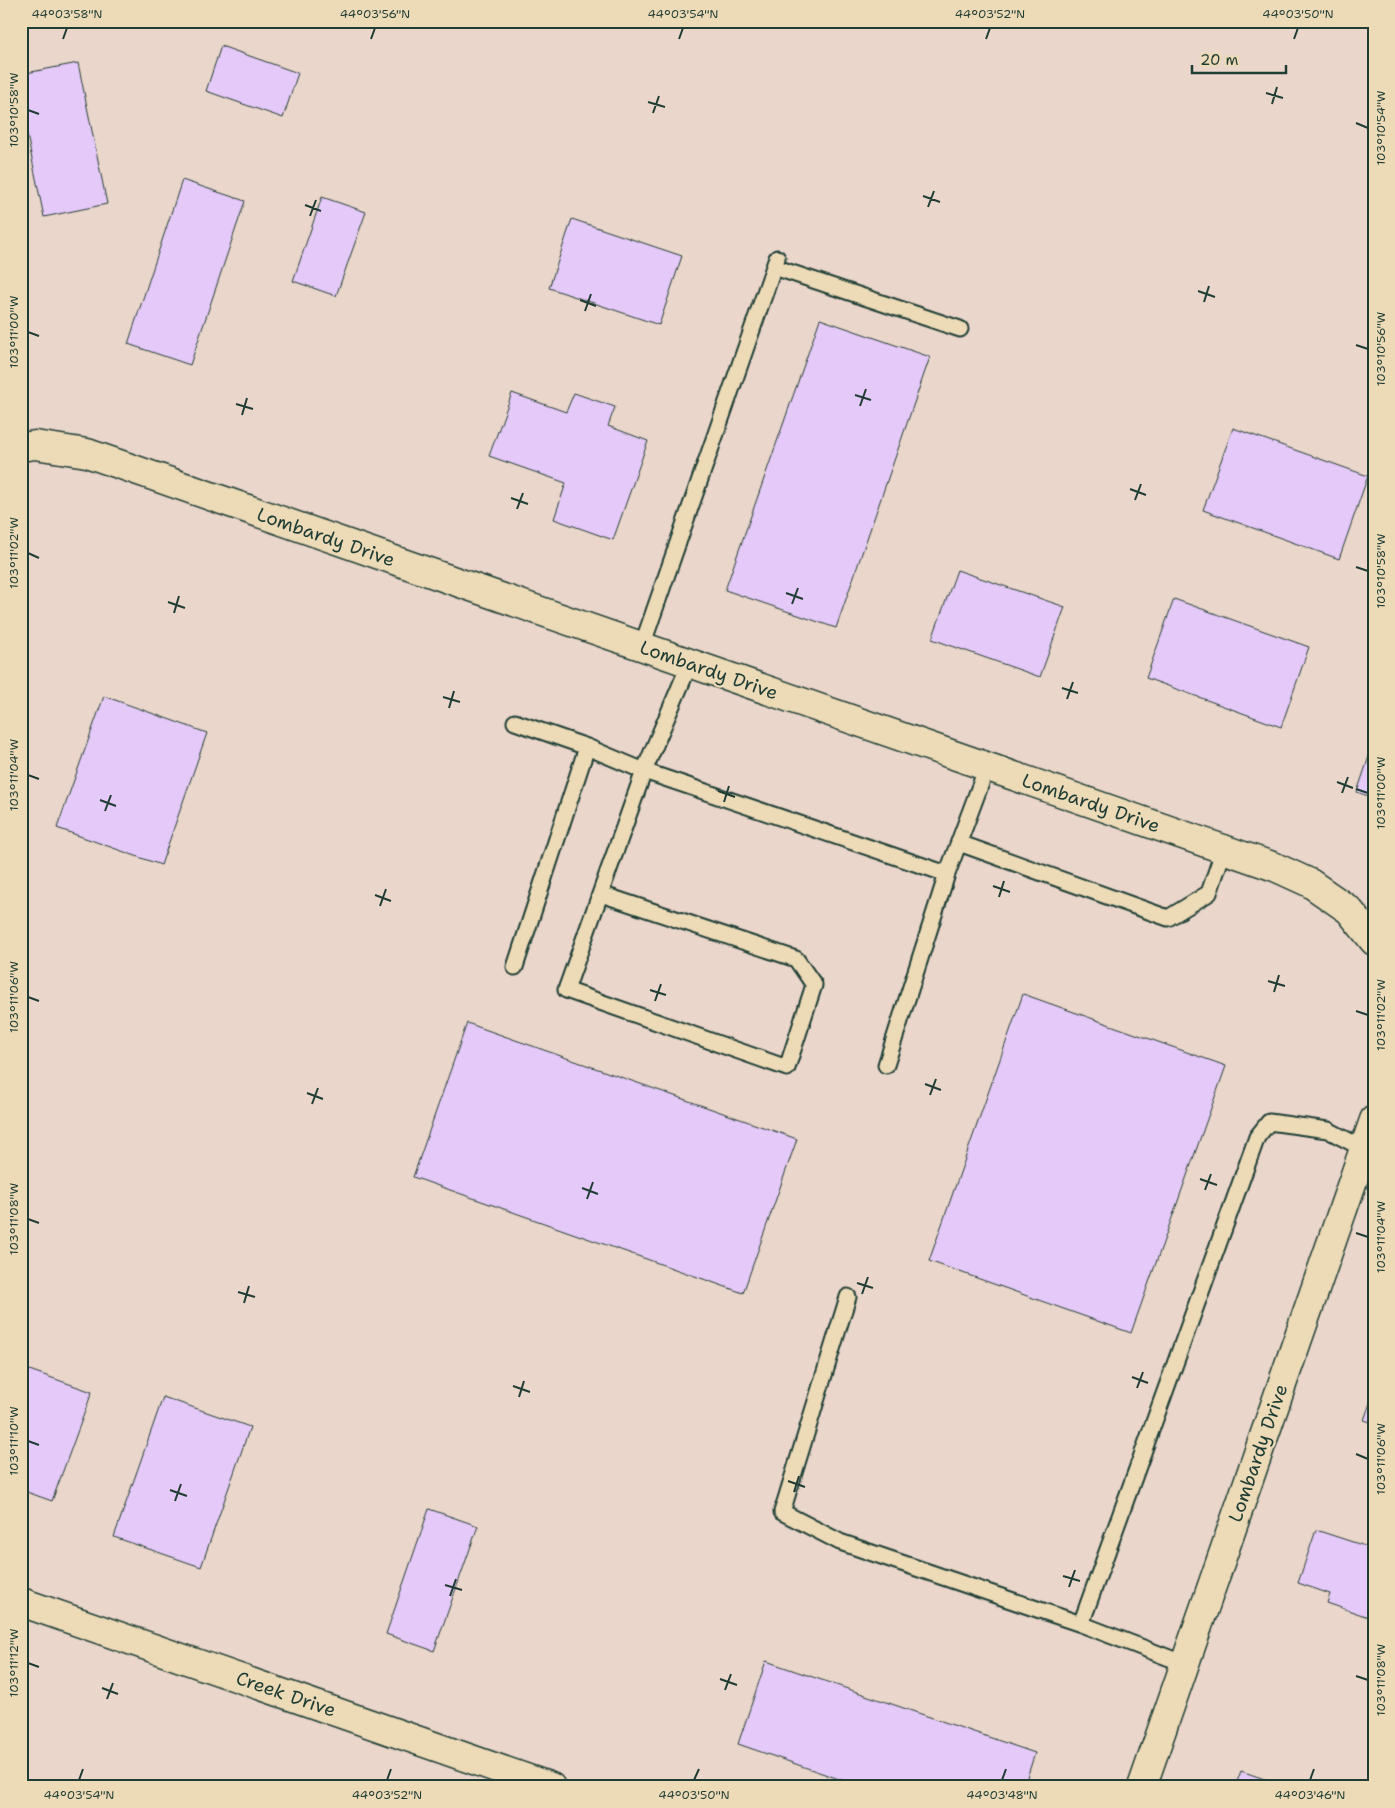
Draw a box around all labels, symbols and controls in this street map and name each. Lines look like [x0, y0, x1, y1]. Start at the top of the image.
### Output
text: 44°03'58"N [32, 6, 102, 22]
text: 44°03'56"N [340, 6, 410, 22]
text: 44°03'54"N [648, 6, 718, 22]
text: 44°03'52"N [955, 6, 1025, 22]
text: 44°03'50"N [1262, 6, 1334, 22]
scale bar [1192, 42, 1286, 74]
text: 20 m [1200, 50, 1239, 70]
text: 103°10'58"W [6, 72, 22, 148]
text: 103°10'54"W [1373, 90, 1389, 166]
text: 103°11'00"W [6, 296, 22, 368]
text: 103°10'56"W [1373, 312, 1389, 386]
street label: Lombardy Drive [254, 502, 398, 572]
text: 103°11'02"W [6, 517, 22, 589]
text: 103°10'58"W [1373, 533, 1389, 609]
street label: Lombardy Drive [637, 635, 781, 705]
text: 103°11'04"W [6, 739, 22, 811]
text: 103°11'00"W [1373, 757, 1389, 829]
street label: Lombardy Drive [1019, 768, 1163, 838]
text: 103°11'06"W [6, 961, 22, 1033]
text: 103°11'02"W [1373, 979, 1389, 1051]
text: 103°11'08"W [6, 1183, 22, 1255]
text: 103°11'04"W [1373, 1201, 1389, 1273]
street label: Lombardy Drive [1223, 1381, 1293, 1525]
text: 103°11'10"W [6, 1406, 22, 1476]
text: 103°11'06"W [1373, 1423, 1389, 1495]
text: 103°11'12"W [6, 1628, 22, 1698]
text: 103°11'08"W [1373, 1644, 1389, 1716]
street label: Creek Drive [233, 1665, 339, 1723]
text: 44°03'54"N [44, 1787, 114, 1803]
text: 44°03'52"N [352, 1787, 422, 1803]
text: 44°03'50"N [658, 1787, 730, 1803]
text: 44°03'48"N [966, 1787, 1038, 1803]
text: 44°03'46"N [1275, 1787, 1345, 1803]

